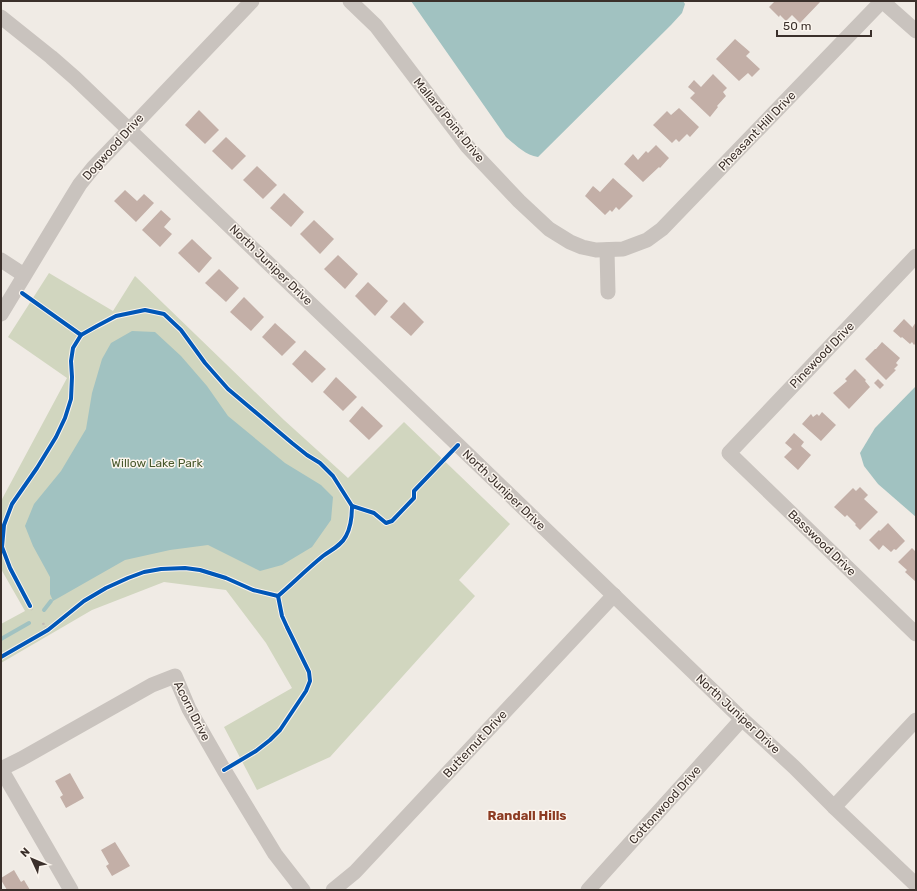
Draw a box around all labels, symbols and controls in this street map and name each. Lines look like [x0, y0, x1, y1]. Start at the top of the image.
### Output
scale bar [777, 12, 871, 38]
text: 50 m [783, 19, 811, 33]
street label: Mallard Point Drive [411, 75, 487, 165]
street label: Pheasant Hill Drive [715, 88, 799, 174]
street label: Dogwood Drive [80, 111, 147, 183]
street label: North Juniper Drive [227, 222, 316, 308]
street label: Pinewood Drive [787, 319, 857, 391]
street label: North Juniper Drive [460, 447, 549, 533]
park label: Willow Lake Park [111, 456, 203, 470]
street label: Basswood Drive [785, 507, 859, 579]
street label: North Juniper Drive [693, 671, 783, 757]
street label: Acorn Drive [171, 679, 213, 743]
street label: Butternut Drive [440, 707, 510, 781]
street label: Cottonwood Drive [626, 763, 704, 847]
district label: Randall Hills [487, 808, 567, 823]
north arrow [12, 839, 52, 879]
text: N [18, 845, 33, 860]

